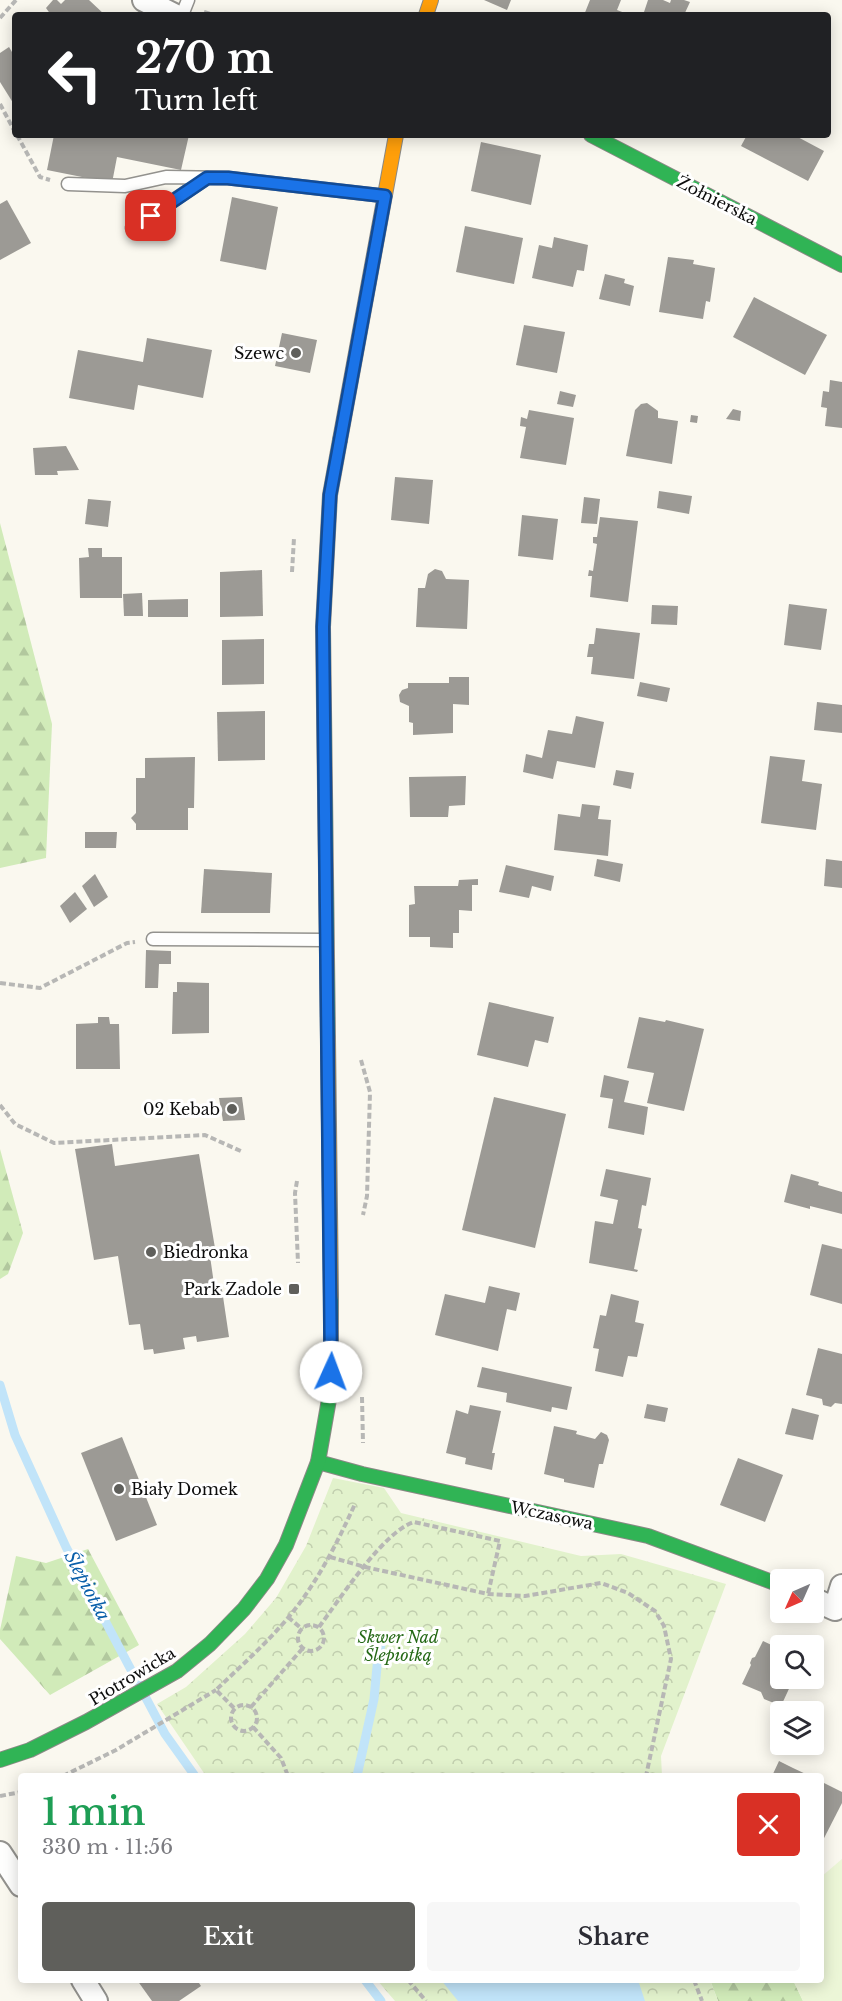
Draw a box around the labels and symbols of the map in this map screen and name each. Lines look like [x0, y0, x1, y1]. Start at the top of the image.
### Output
street label: Żołnierska [674, 171, 761, 229]
pin [125, 190, 176, 241]
place label: Szewc [234, 343, 284, 363]
marker: Szewc [289, 346, 303, 360]
place label: 02 Kebab [143, 1099, 220, 1119]
marker: 02 Kebab [225, 1102, 239, 1116]
place label: Biedronka [163, 1242, 248, 1262]
marker: Biedronka [144, 1245, 158, 1259]
place label: Park Zadole [184, 1279, 282, 1299]
marker: Park Zadole [287, 1282, 301, 1296]
position arrow [299, 1340, 363, 1404]
place label: Biały Domek [131, 1479, 238, 1499]
marker: Biały Domek [112, 1482, 126, 1496]
street label: Wczasowa [508, 1496, 595, 1534]
water label: Ślepiotka [59, 1547, 115, 1625]
north arrow [770, 1569, 824, 1623]
park label: Skwer Nad Ślepiotką [358, 1627, 439, 1665]
street label: Piotrowicka [85, 1642, 179, 1710]

